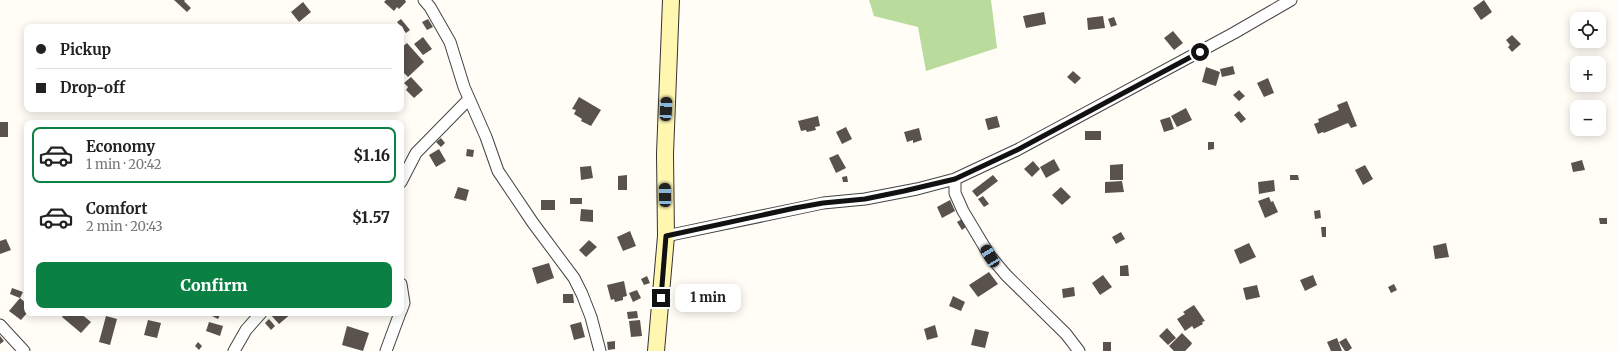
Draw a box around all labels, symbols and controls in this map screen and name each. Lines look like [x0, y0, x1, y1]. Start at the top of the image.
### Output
map controls [1570, 12, 1606, 136]
button: locate [1570, 12, 1606, 48]
text: Pickup [60, 40, 111, 59]
route start [1191, 43, 1209, 61]
button: + [1570, 56, 1606, 92]
text: Drop-off [60, 78, 125, 97]
car [659, 97, 673, 121]
button: − [1570, 100, 1606, 136]
icon: car [38, 137, 74, 173]
text: Economy [86, 137, 155, 156]
text: $1.16 [353, 146, 390, 165]
text: 1 min · 20:42 [86, 156, 162, 173]
car [659, 183, 671, 207]
icon: car [38, 199, 74, 235]
text: Comfort [86, 199, 147, 218]
text: $1.57 [352, 208, 390, 227]
text: 2 min · 20:43 [86, 218, 163, 235]
car [979, 243, 1001, 269]
button: Confirm [36, 262, 392, 308]
callout: 1 min [675, 284, 741, 312]
route end [652, 289, 670, 307]
text: 1 min [690, 289, 726, 306]

